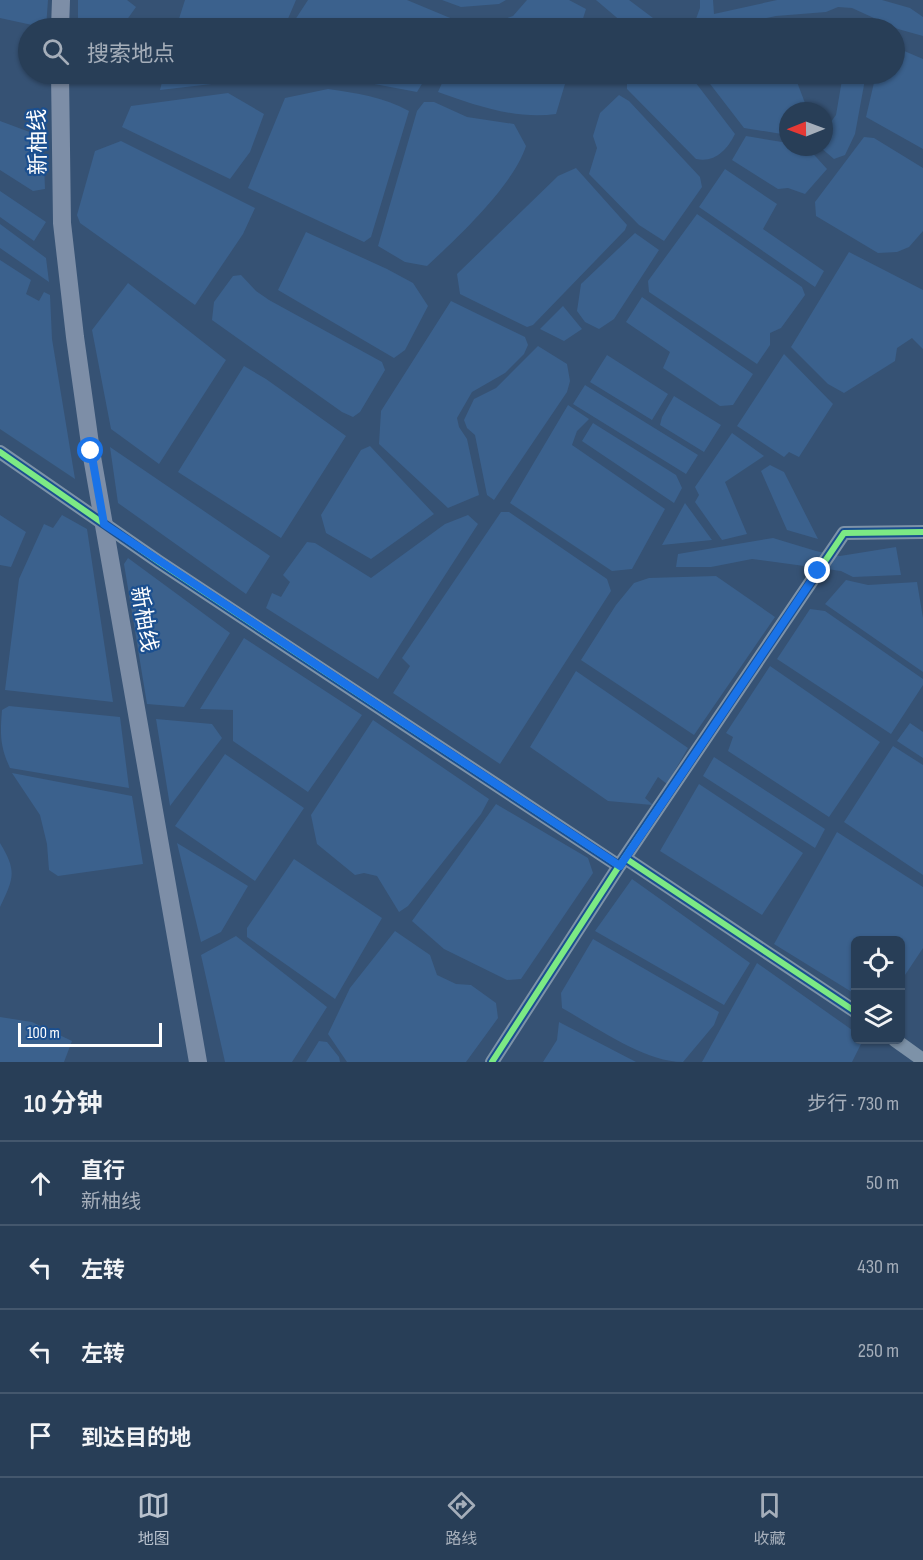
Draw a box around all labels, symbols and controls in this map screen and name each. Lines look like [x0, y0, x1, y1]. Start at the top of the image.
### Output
search box [18, 18, 905, 84]
icon: search [39, 35, 72, 68]
text: 搜索地点 [87, 41, 175, 68]
north arrow [779, 102, 833, 156]
street label: 新柚线 [24, 109, 53, 175]
route start [77, 437, 103, 463]
route end [804, 557, 830, 583]
street label: 新柚线 [124, 584, 163, 654]
map controls [851, 936, 905, 1044]
button: locate [851, 936, 905, 990]
button: layers [851, 990, 905, 1044]
scale bar [18, 1020, 162, 1048]
text: 100 m [27, 1024, 60, 1043]
text: 10 分钟 [24, 1089, 103, 1120]
text: 步行 · 730 m [807, 1092, 899, 1116]
text: 直行 [81, 1158, 125, 1185]
icon: ahead [24, 1167, 57, 1200]
text: 50 m [866, 1171, 899, 1195]
text: 新柚线 [81, 1190, 141, 1214]
icon: left [24, 1251, 57, 1284]
text: 430 m [857, 1255, 899, 1279]
text: 左转 [81, 1257, 125, 1284]
icon: left [24, 1335, 57, 1368]
text: 250 m [858, 1339, 899, 1363]
text: 左转 [81, 1341, 125, 1368]
icon: arrive [24, 1419, 57, 1452]
text: 到达目的地 [81, 1425, 191, 1452]
tab: 地图 [137, 1489, 170, 1549]
tab: 路线 [445, 1489, 478, 1549]
tab: 收藏 [753, 1489, 786, 1549]

